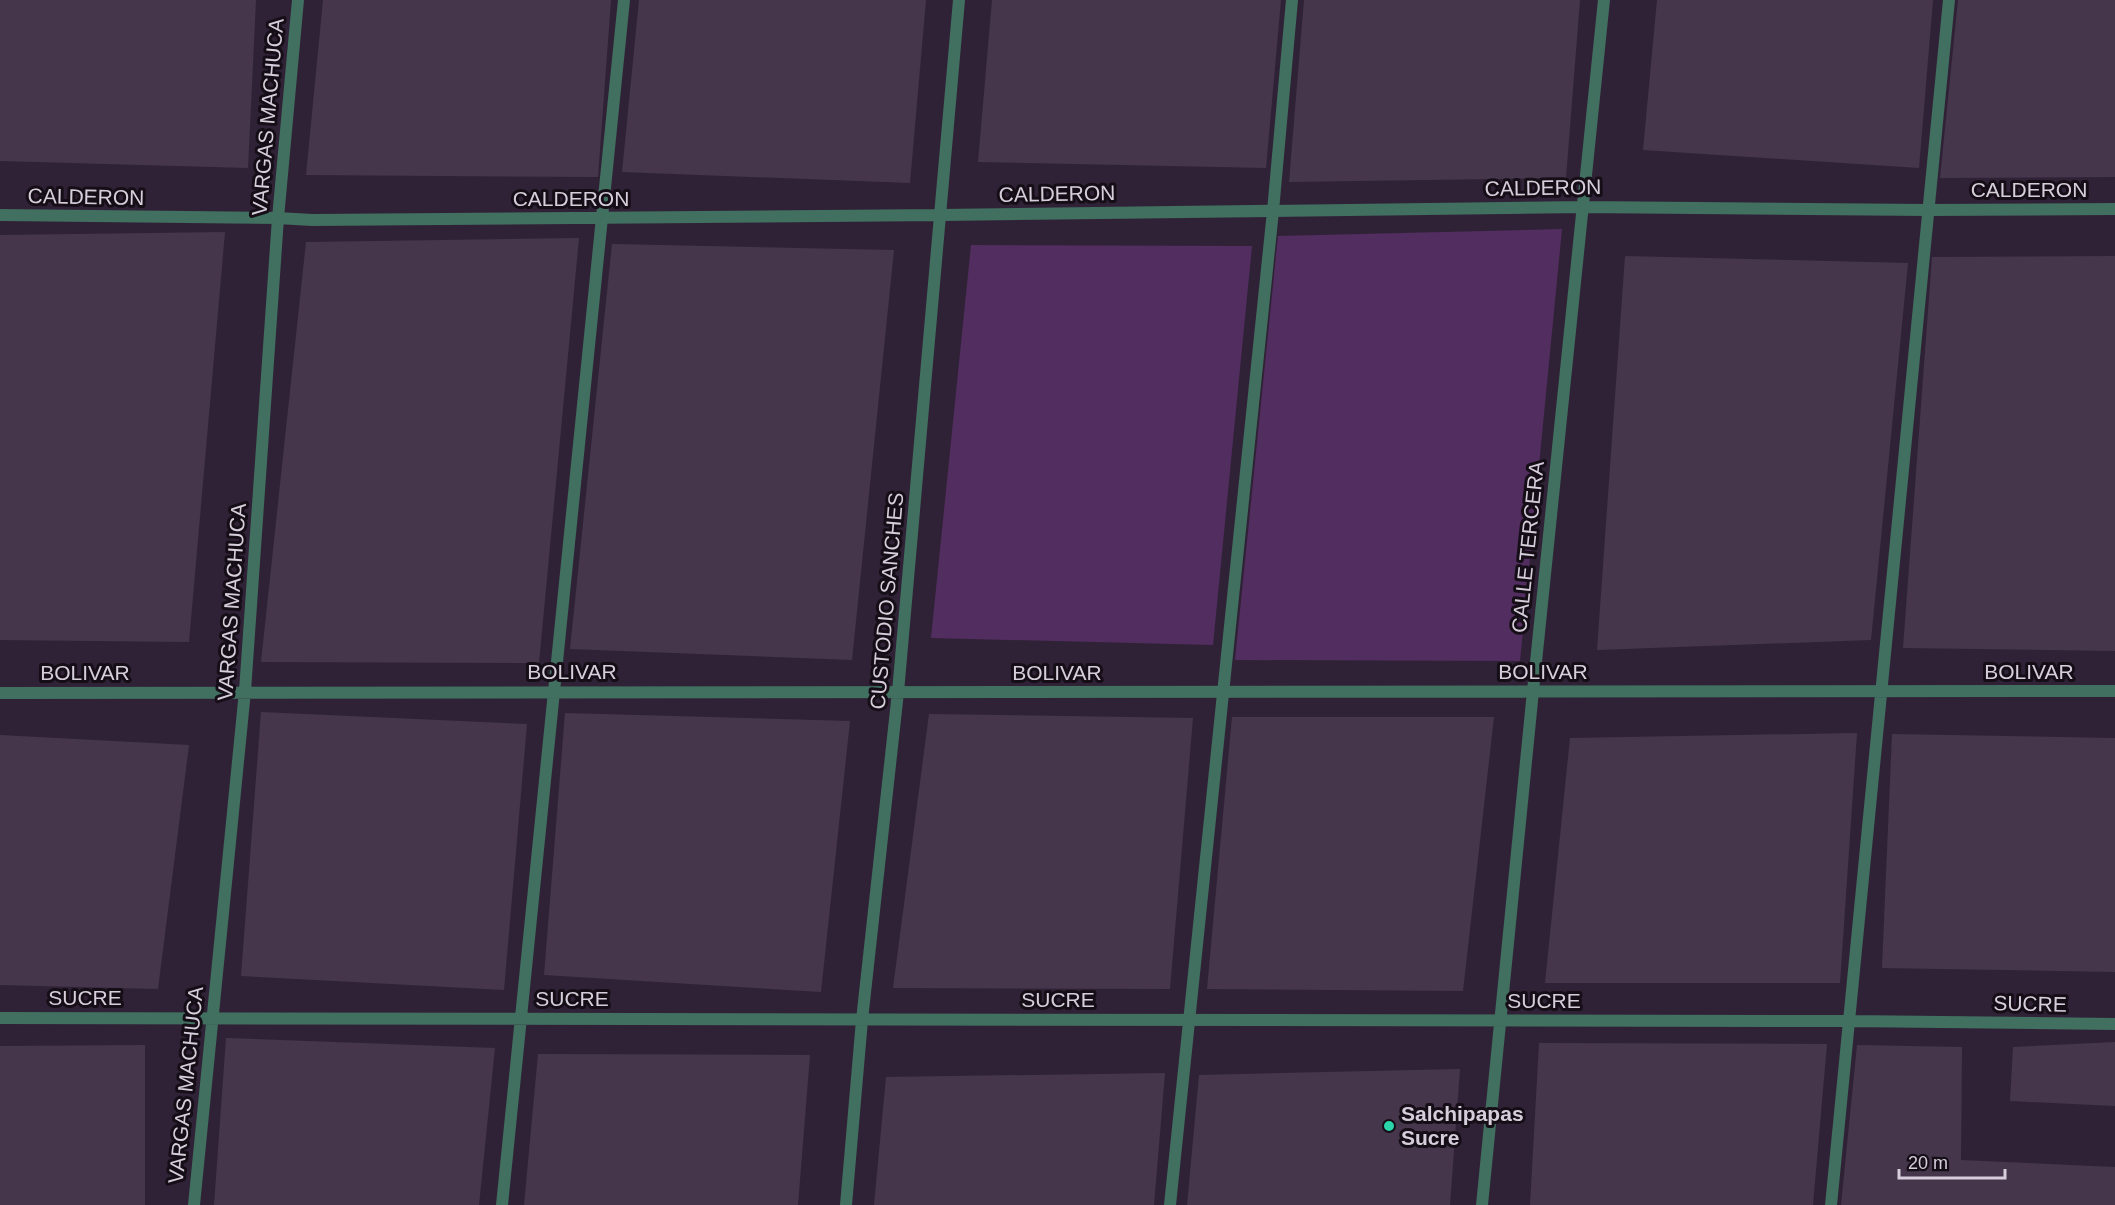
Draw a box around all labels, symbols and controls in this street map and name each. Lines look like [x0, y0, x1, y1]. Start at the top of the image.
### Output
street label: VARGAS MACHUCA [247, 17, 288, 217]
street label: CALDERON [1484, 175, 1602, 200]
street label: CALDERON [1971, 178, 2087, 201]
street label: CALDERON [998, 181, 1116, 206]
street label: CALDERON [27, 184, 145, 209]
street label: CALDERON [513, 187, 629, 210]
street label: CALLE TERCERA [1507, 460, 1548, 634]
street label: CUSTODIO SANCHES [866, 491, 907, 710]
street label: VARGAS MACHUCA [213, 502, 250, 702]
street label: BOLIVAR [527, 660, 617, 683]
street label: BOLIVAR [1498, 660, 1588, 683]
street label: BOLIVAR [1984, 660, 2074, 683]
street label: BOLIVAR [40, 661, 130, 684]
street label: BOLIVAR [1012, 661, 1102, 684]
street label: VARGAS MACHUCA [164, 985, 207, 1185]
street label: SUCRE [48, 986, 122, 1009]
street label: SUCRE [535, 987, 609, 1010]
street label: SUCRE [1021, 988, 1095, 1011]
street label: SUCRE [1507, 989, 1581, 1012]
street label: SUCRE [1993, 991, 2067, 1016]
place label: Salchipapas Sucre [1401, 1102, 1524, 1149]
marker: Salchipapas Sucre [1382, 1119, 1396, 1133]
scale bar [1899, 1142, 2006, 1180]
text: 20 m [1908, 1153, 1948, 1173]

